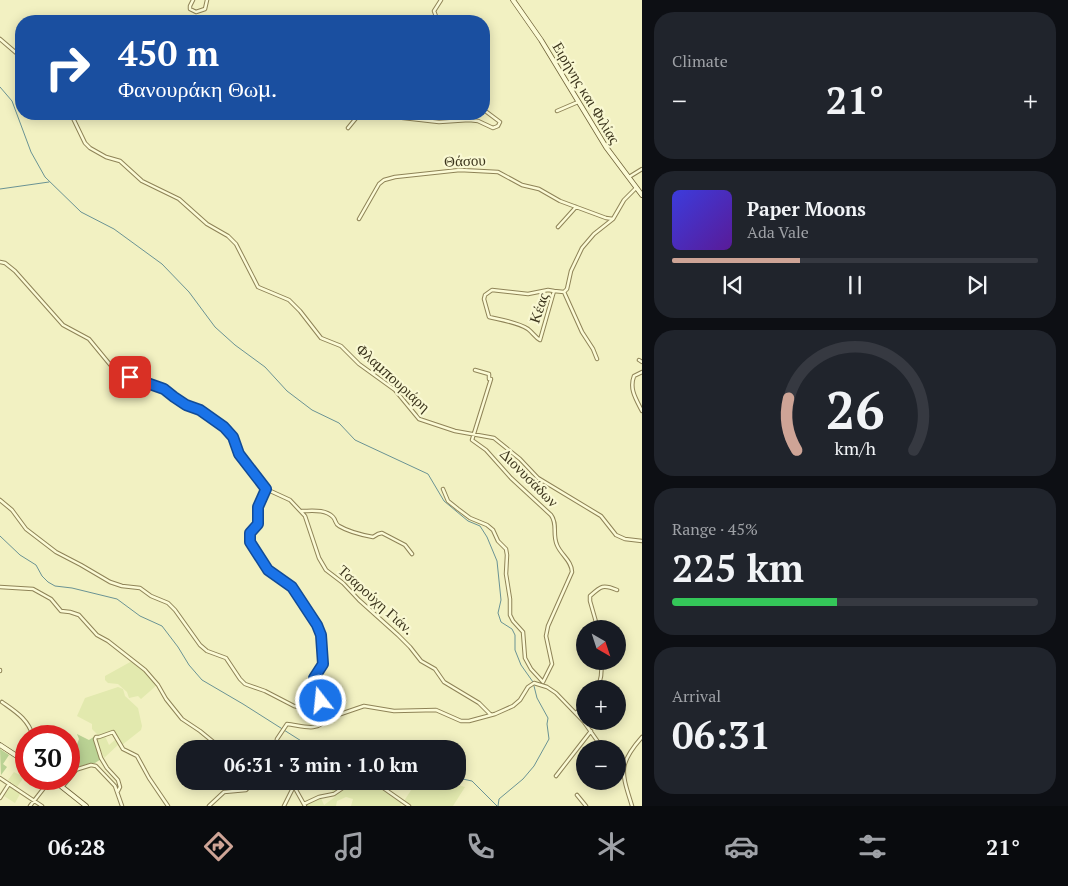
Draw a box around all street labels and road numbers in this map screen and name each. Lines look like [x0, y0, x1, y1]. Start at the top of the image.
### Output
street label: Ειρήνης και Φιλίας [548, 38, 625, 147]
street label: Θάσου [444, 149, 486, 171]
street label: Κέας [524, 290, 553, 326]
street label: Φλαμπουριάρη [352, 339, 435, 416]
street label: Διονυσάδων [496, 444, 563, 511]
street label: Τσαρούχη Γιάν. [334, 560, 419, 639]

